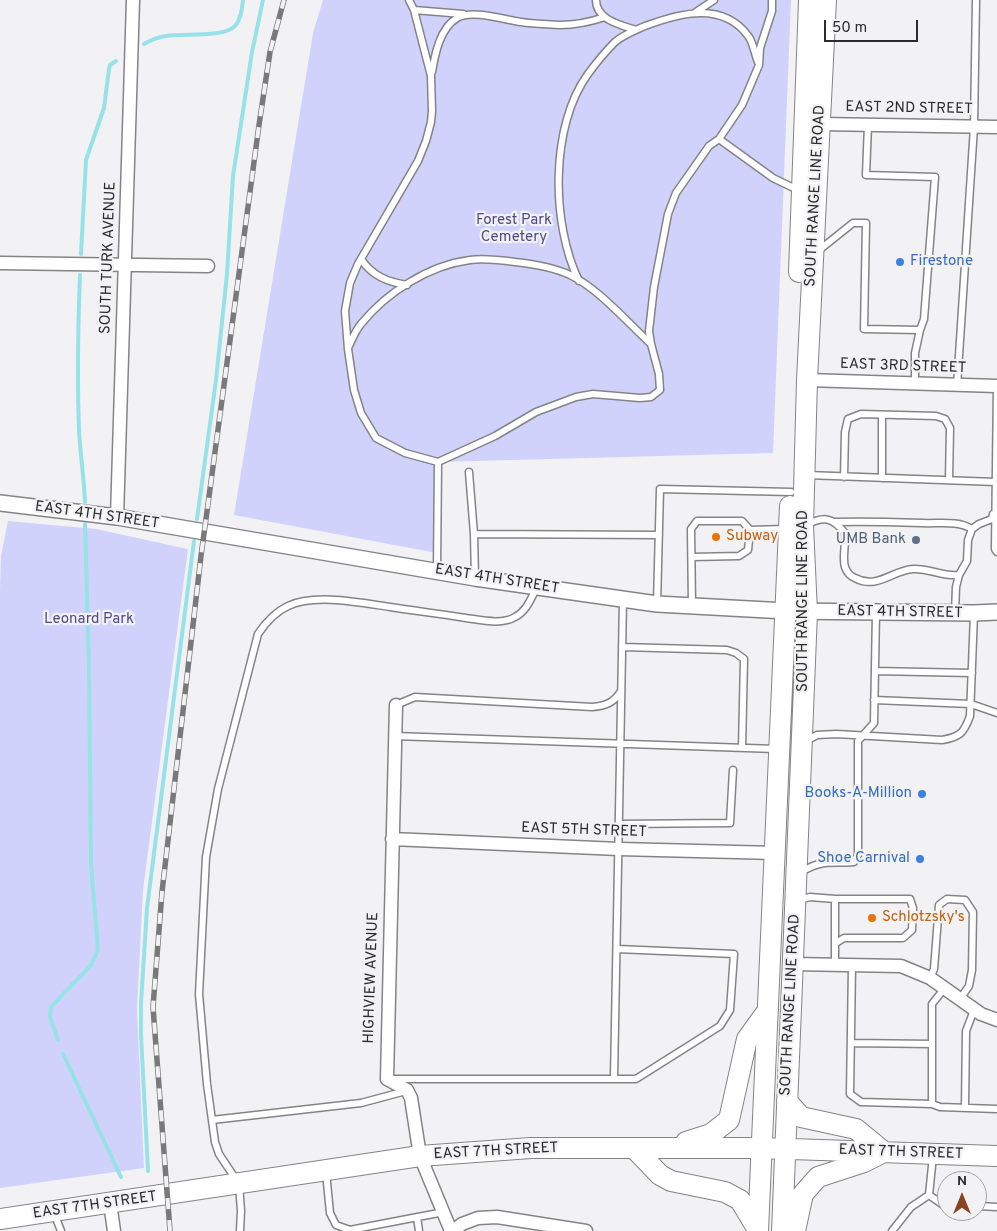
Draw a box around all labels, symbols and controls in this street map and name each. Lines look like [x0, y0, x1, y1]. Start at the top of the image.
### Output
scale bar [827, 10, 921, 42]
text: 50 m [832, 19, 867, 38]
street label: EAST 2ND STREET [845, 99, 973, 119]
street label: SOUTH RANGE LINE ROAD [802, 105, 830, 287]
street label: SOUTH TURK AVENUE [97, 181, 121, 335]
park label: Forest Park Cemetery [476, 212, 552, 247]
place label: Firestone [910, 253, 973, 271]
marker: Firestone [894, 256, 906, 268]
street label: EAST 3RD STREET [839, 356, 967, 378]
street label: EAST 4TH STREET [34, 498, 160, 534]
street label: SOUTH RANGE LINE ROAD [795, 510, 813, 692]
place label: Subway [726, 528, 778, 546]
marker: Subway [710, 531, 722, 543]
place label: UMB Bank [836, 531, 906, 549]
marker: UMB Bank [910, 534, 922, 546]
street label: EAST 4TH STREET [434, 561, 560, 599]
street label: EAST 4TH STREET [837, 603, 963, 623]
park label: Leonard Park [44, 611, 134, 629]
place label: Books-A-Million [805, 785, 912, 803]
marker: Books-A-Million [916, 788, 928, 800]
street label: EAST 5TH STREET [521, 820, 647, 842]
place label: Shoe Carnival [817, 850, 910, 868]
marker: Shoe Carnival [914, 853, 926, 865]
place label: Schlotzsky's [882, 909, 965, 927]
street label: HIGHVIEW AVENUE [361, 912, 383, 1044]
marker: Schlotzsky's [866, 912, 878, 924]
street label: SOUTH RANGE LINE ROAD [777, 914, 805, 1096]
street label: EAST 7TH STREET [433, 1140, 559, 1164]
street label: EAST 7TH STREET [838, 1142, 964, 1164]
north arrow [937, 1171, 987, 1221]
text: N [957, 1173, 967, 1190]
street label: EAST 7TH STREET [32, 1188, 158, 1224]

